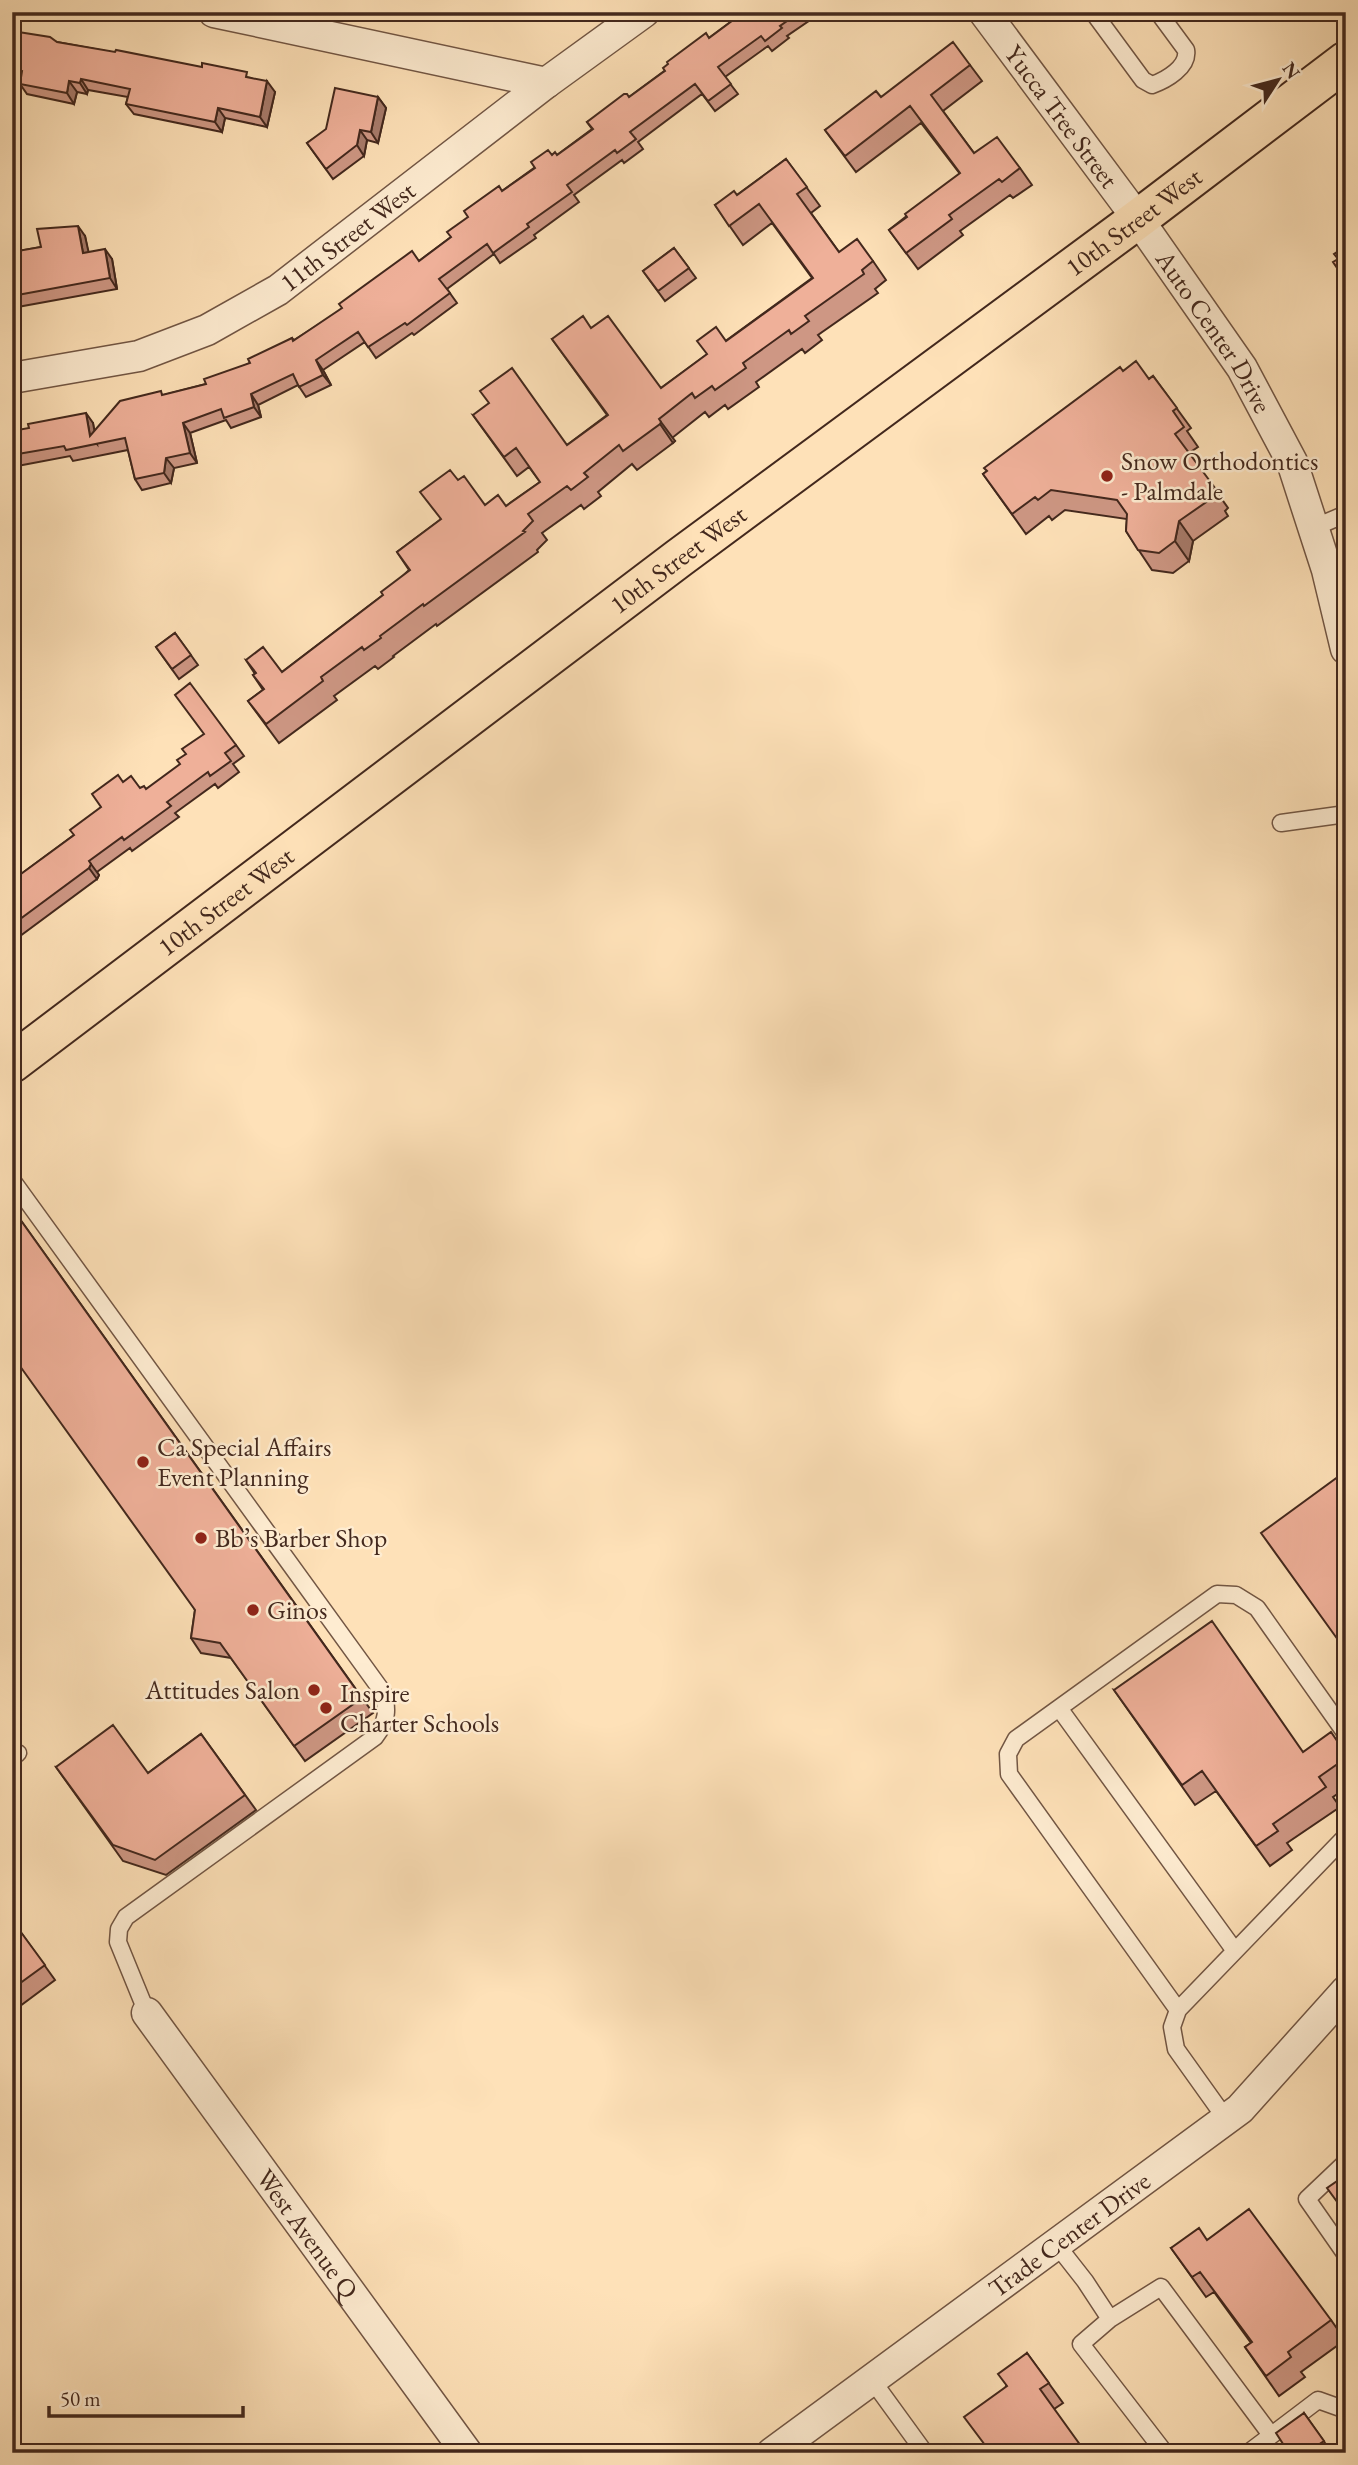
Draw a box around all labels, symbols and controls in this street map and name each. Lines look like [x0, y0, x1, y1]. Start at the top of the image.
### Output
street label: Yucca Tree Street [997, 38, 1126, 195]
north arrow [1242, 46, 1312, 116]
text: N [1277, 57, 1306, 84]
street label: 10th Street West [1059, 160, 1209, 284]
street label: 11th Street West [273, 173, 422, 299]
street label: Auto Center Drive [1148, 243, 1280, 419]
place label: Snow Orthodontics - Palmdale [1121, 444, 1319, 508]
marker: Snow Orthodontics - Palmdale [1099, 468, 1115, 484]
street label: 10th Street West [603, 497, 753, 621]
street label: 10th Street West [151, 839, 301, 964]
place label: Ca Special Affairs Event Planning [157, 1430, 331, 1494]
marker: Ca Special Affairs Event Planning [135, 1454, 151, 1470]
place label: Bb’s Barber Shop [215, 1521, 387, 1555]
marker: Bb’s Barber Shop [193, 1530, 209, 1546]
place label: Ginos [267, 1593, 327, 1627]
marker: Ginos [245, 1602, 261, 1618]
place label: Attitudes Salon [144, 1673, 300, 1707]
place label: Inspire Charter Schools [340, 1676, 499, 1740]
marker: Attitudes Salon [306, 1682, 322, 1698]
marker: Inspire Charter Schools [318, 1700, 334, 1716]
street label: West Avenue Q [249, 2162, 368, 2308]
street label: Trade Center Drive [982, 2164, 1157, 2305]
scale bar [49, 2374, 243, 2418]
text: 50 m [60, 2385, 101, 2412]

